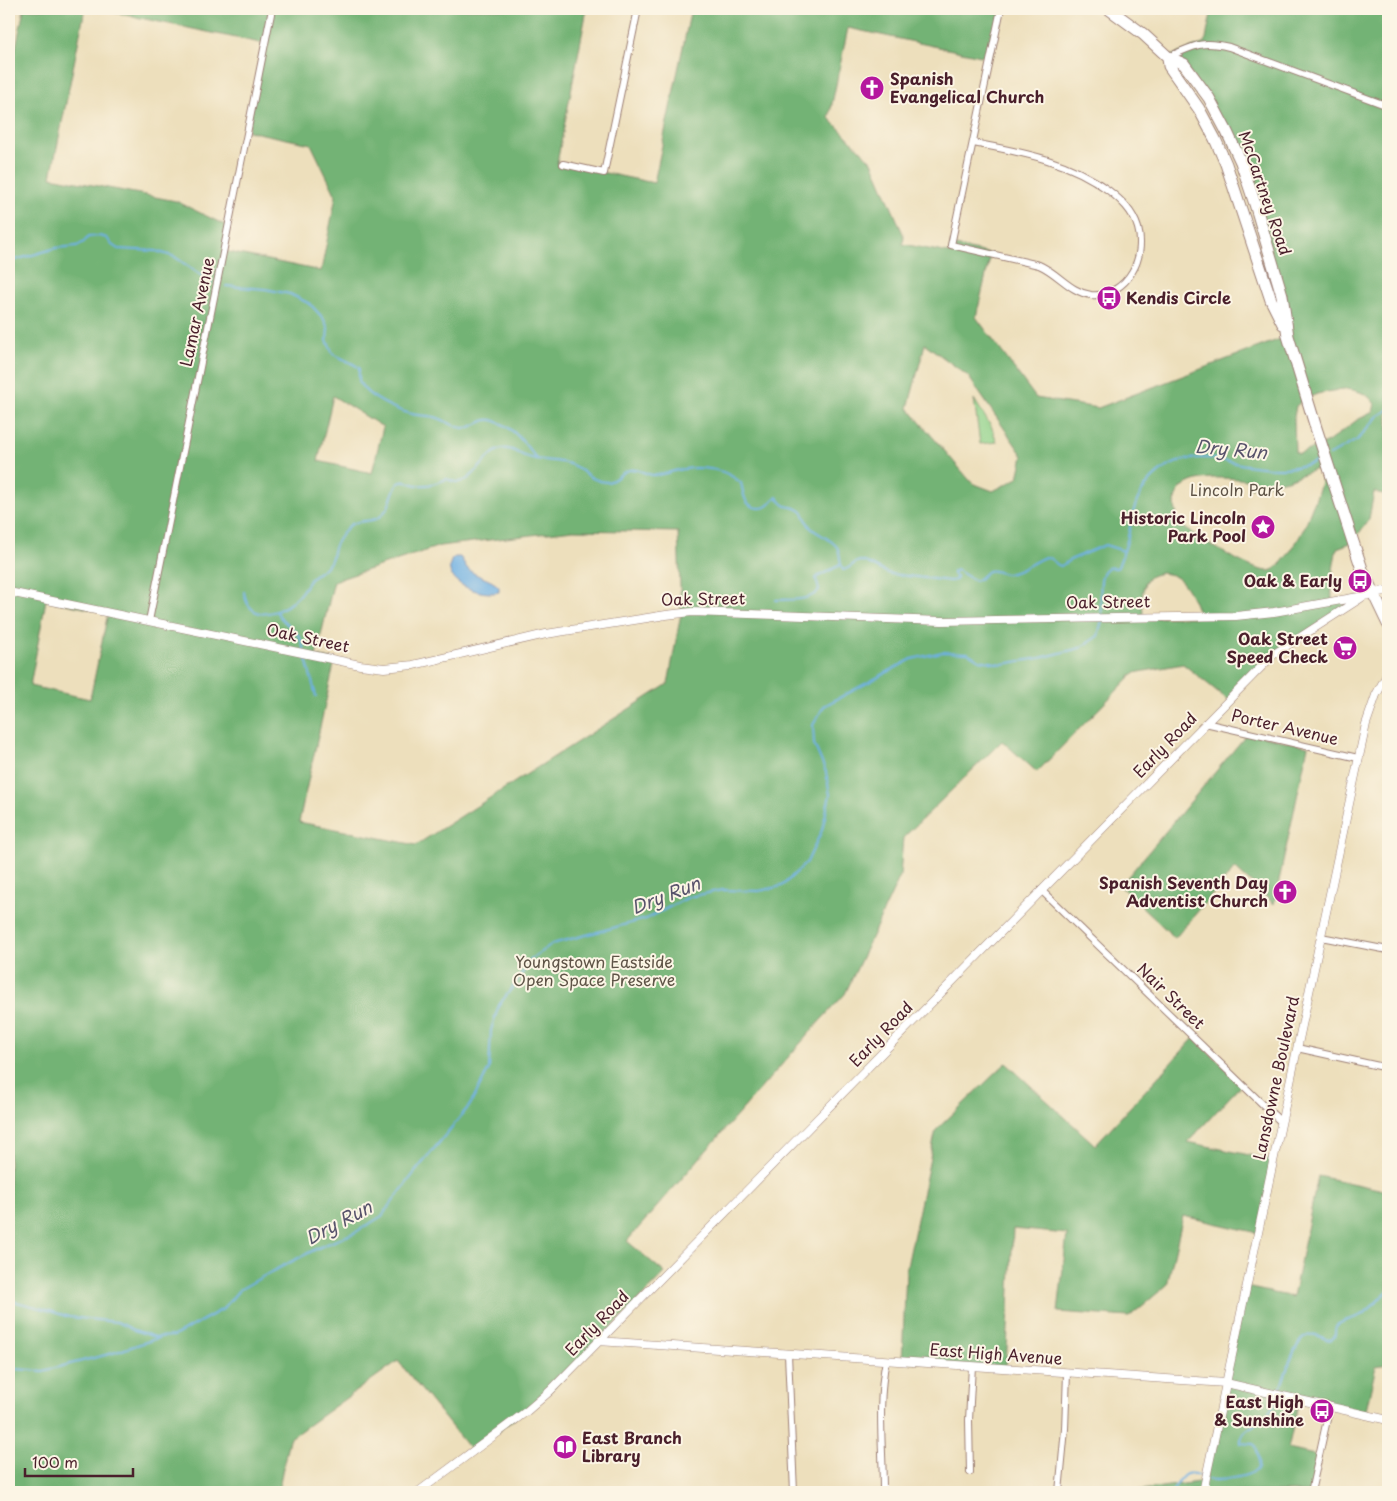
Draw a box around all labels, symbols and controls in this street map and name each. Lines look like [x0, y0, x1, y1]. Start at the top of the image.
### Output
place label: Spanish Evangelical Church [890, 66, 1044, 108]
church icon: Spanish Evangelical Church [859, 75, 885, 101]
street label: McCartney Road [1233, 127, 1298, 258]
street label: Lamar Avenue [173, 255, 219, 368]
bus stop icon: Kendis Circle [1096, 285, 1122, 311]
place label: Kendis Circle [1126, 285, 1231, 309]
water label: Dry Run [1194, 432, 1269, 465]
park label: Lincoln Park [1190, 477, 1284, 501]
place label: Historic Lincoln Park Pool [1120, 505, 1246, 547]
place icon: Historic Lincoln Park Pool [1250, 514, 1276, 540]
place label: Oak & Early [1244, 568, 1342, 592]
bus stop icon: Oak & Early [1347, 568, 1373, 594]
street label: Oak Street [661, 585, 746, 611]
street label: Oak Street [1066, 588, 1151, 614]
street label: Oak Street [265, 617, 352, 658]
place label: Oak Street Speed Check [1227, 626, 1328, 668]
supermarket icon: Oak Street Speed Check [1332, 635, 1358, 661]
street label: Porter Avenue [1229, 702, 1341, 750]
street label: Early Road [1127, 706, 1202, 782]
water label: Dry Run [627, 869, 705, 920]
place label: Spanish Seventh Day Adventist Church [1099, 870, 1268, 912]
church icon: Spanish Seventh Day Adventist Church [1272, 879, 1298, 905]
park label: Youngstown Eastside Open Space Preserve [513, 949, 675, 991]
street label: Nair Street [1132, 957, 1212, 1034]
street label: Lansdowne Boulevard [1246, 993, 1304, 1162]
street label: Early Road [843, 995, 918, 1071]
water label: Dry Run [300, 1192, 377, 1250]
street label: Early Road [559, 1284, 634, 1360]
street label: East High Avenue [929, 1336, 1064, 1370]
place label: East High & Sunshine [1214, 1389, 1304, 1431]
bus stop icon: East High & Sunshine [1309, 1398, 1335, 1424]
place label: East Branch Library [582, 1425, 682, 1467]
library icon: East Branch Library [552, 1434, 578, 1460]
scale bar [25, 1446, 132, 1478]
text: 100 m [32, 1450, 78, 1473]

